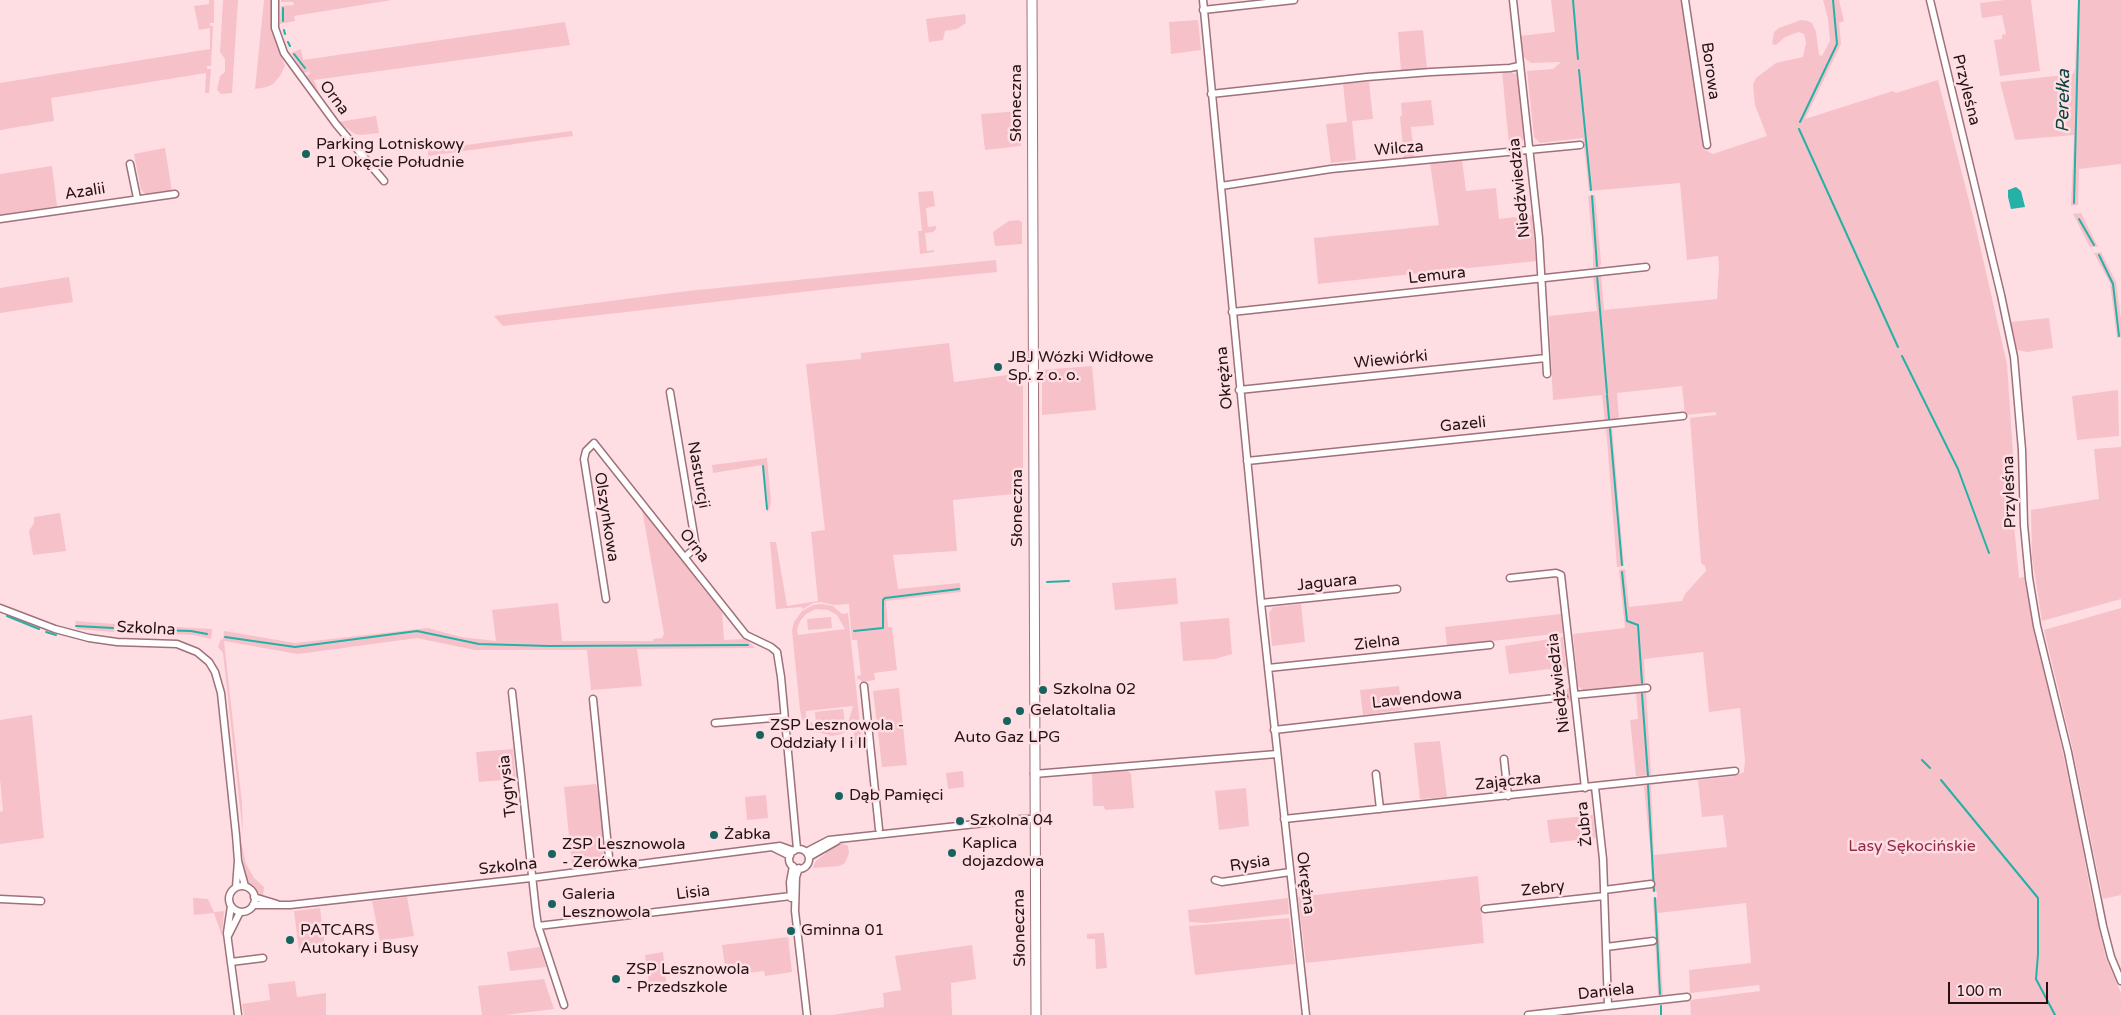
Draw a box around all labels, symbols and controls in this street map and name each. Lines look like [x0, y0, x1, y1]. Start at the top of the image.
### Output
street label: Borowa [1696, 41, 1724, 101]
street label: Przyleśna [1948, 52, 1984, 128]
street label: Słoneczna [1007, 64, 1027, 142]
water label: Perełka [2053, 69, 2075, 133]
street label: Orna [315, 77, 353, 119]
place label: Parking Lotniskowy P1 Okęcie Południe [316, 135, 464, 173]
street label: Wilcza [1374, 137, 1424, 161]
street label: Niedźwiedzia [1505, 137, 1535, 239]
marker: Parking Lotniskowy P1 Okęcie Południe [300, 148, 312, 160]
street label: Azalii [63, 179, 107, 205]
street label: Lemura [1407, 263, 1467, 289]
street label: Okrężna [1213, 346, 1237, 410]
street label: Wiewiórki [1353, 347, 1429, 373]
place label: JBJ Wózki Widłowe Sp. z o. o. [1008, 348, 1154, 386]
marker: JBJ Wózki Widłowe Sp. z o. o. [992, 361, 1004, 373]
street label: Gazeli [1439, 413, 1487, 437]
street label: Nasturcji [683, 440, 713, 510]
street label: Przyleśna [1999, 455, 2021, 529]
street label: Słoneczna [1008, 469, 1028, 547]
street label: Olszynkowa [589, 471, 623, 563]
street label: Orna [675, 525, 713, 567]
street label: Jaguara [1296, 570, 1358, 596]
street label: Szkolna [116, 618, 176, 640]
street label: Zielna [1353, 631, 1401, 655]
street label: Niedźwiedzia [1543, 632, 1575, 734]
place label: Szkolna 02 [1053, 680, 1136, 700]
marker: Szkolna 02 [1037, 684, 1049, 696]
street label: Lawendowa [1371, 685, 1463, 713]
place label: GelatoItalia [1030, 701, 1116, 721]
marker: GelatoItalia [1014, 705, 1026, 717]
marker: Auto Gaz LPG [1001, 715, 1013, 727]
place label: ZSP Lesznowola - Oddziały I i II [770, 716, 904, 754]
place label: Auto Gaz LPG [954, 728, 1060, 748]
marker: ZSP Lesznowola - Oddziały I i II [754, 729, 766, 741]
street label: Tygrysia [495, 754, 521, 818]
street label: Zajączka [1474, 769, 1542, 795]
place label: Dąb Pamięci [849, 786, 944, 806]
marker: Dąb Pamięci [833, 790, 845, 802]
street label: Żubra [1573, 801, 1597, 847]
place label: Szkolna 04 [970, 811, 1053, 831]
marker: Szkolna 04 [954, 815, 966, 827]
place label: Żabka [724, 825, 771, 845]
marker: Żabka [708, 829, 720, 841]
place label: Kaplica dojazdowa [962, 834, 1044, 872]
place label: ZSP Lesznowola - Zerówka [562, 835, 686, 873]
park label: Lasy Sękocińskie [1848, 837, 1976, 857]
marker: Kaplica dojazdowa [946, 847, 958, 859]
marker: ZSP Lesznowola - Zerówka [546, 848, 558, 860]
street label: Okrężna [1292, 850, 1318, 916]
street label: Rysia [1229, 852, 1271, 876]
street label: Szkolna [478, 854, 538, 880]
street label: Zebry [1520, 877, 1566, 901]
street label: Lisia [675, 881, 711, 905]
place label: Galeria Lesznowola [562, 885, 651, 923]
street label: Słoneczna [1010, 889, 1030, 967]
marker: Galeria Lesznowola [546, 898, 558, 910]
place label: PATCARS Autokary i Busy [300, 921, 419, 959]
place label: Gminna 01 [801, 921, 885, 941]
marker: Gminna 01 [785, 925, 797, 937]
marker: PATCARS Autokary i Busy [284, 934, 296, 946]
place label: ZSP Lesznowola - Przedszkole [626, 960, 750, 998]
scale bar [1951, 972, 2051, 1004]
marker: ZSP Lesznowola - Przedszkole [610, 973, 622, 985]
street label: Daniela [1577, 979, 1635, 1005]
text: 100 m [1956, 982, 2002, 1000]

